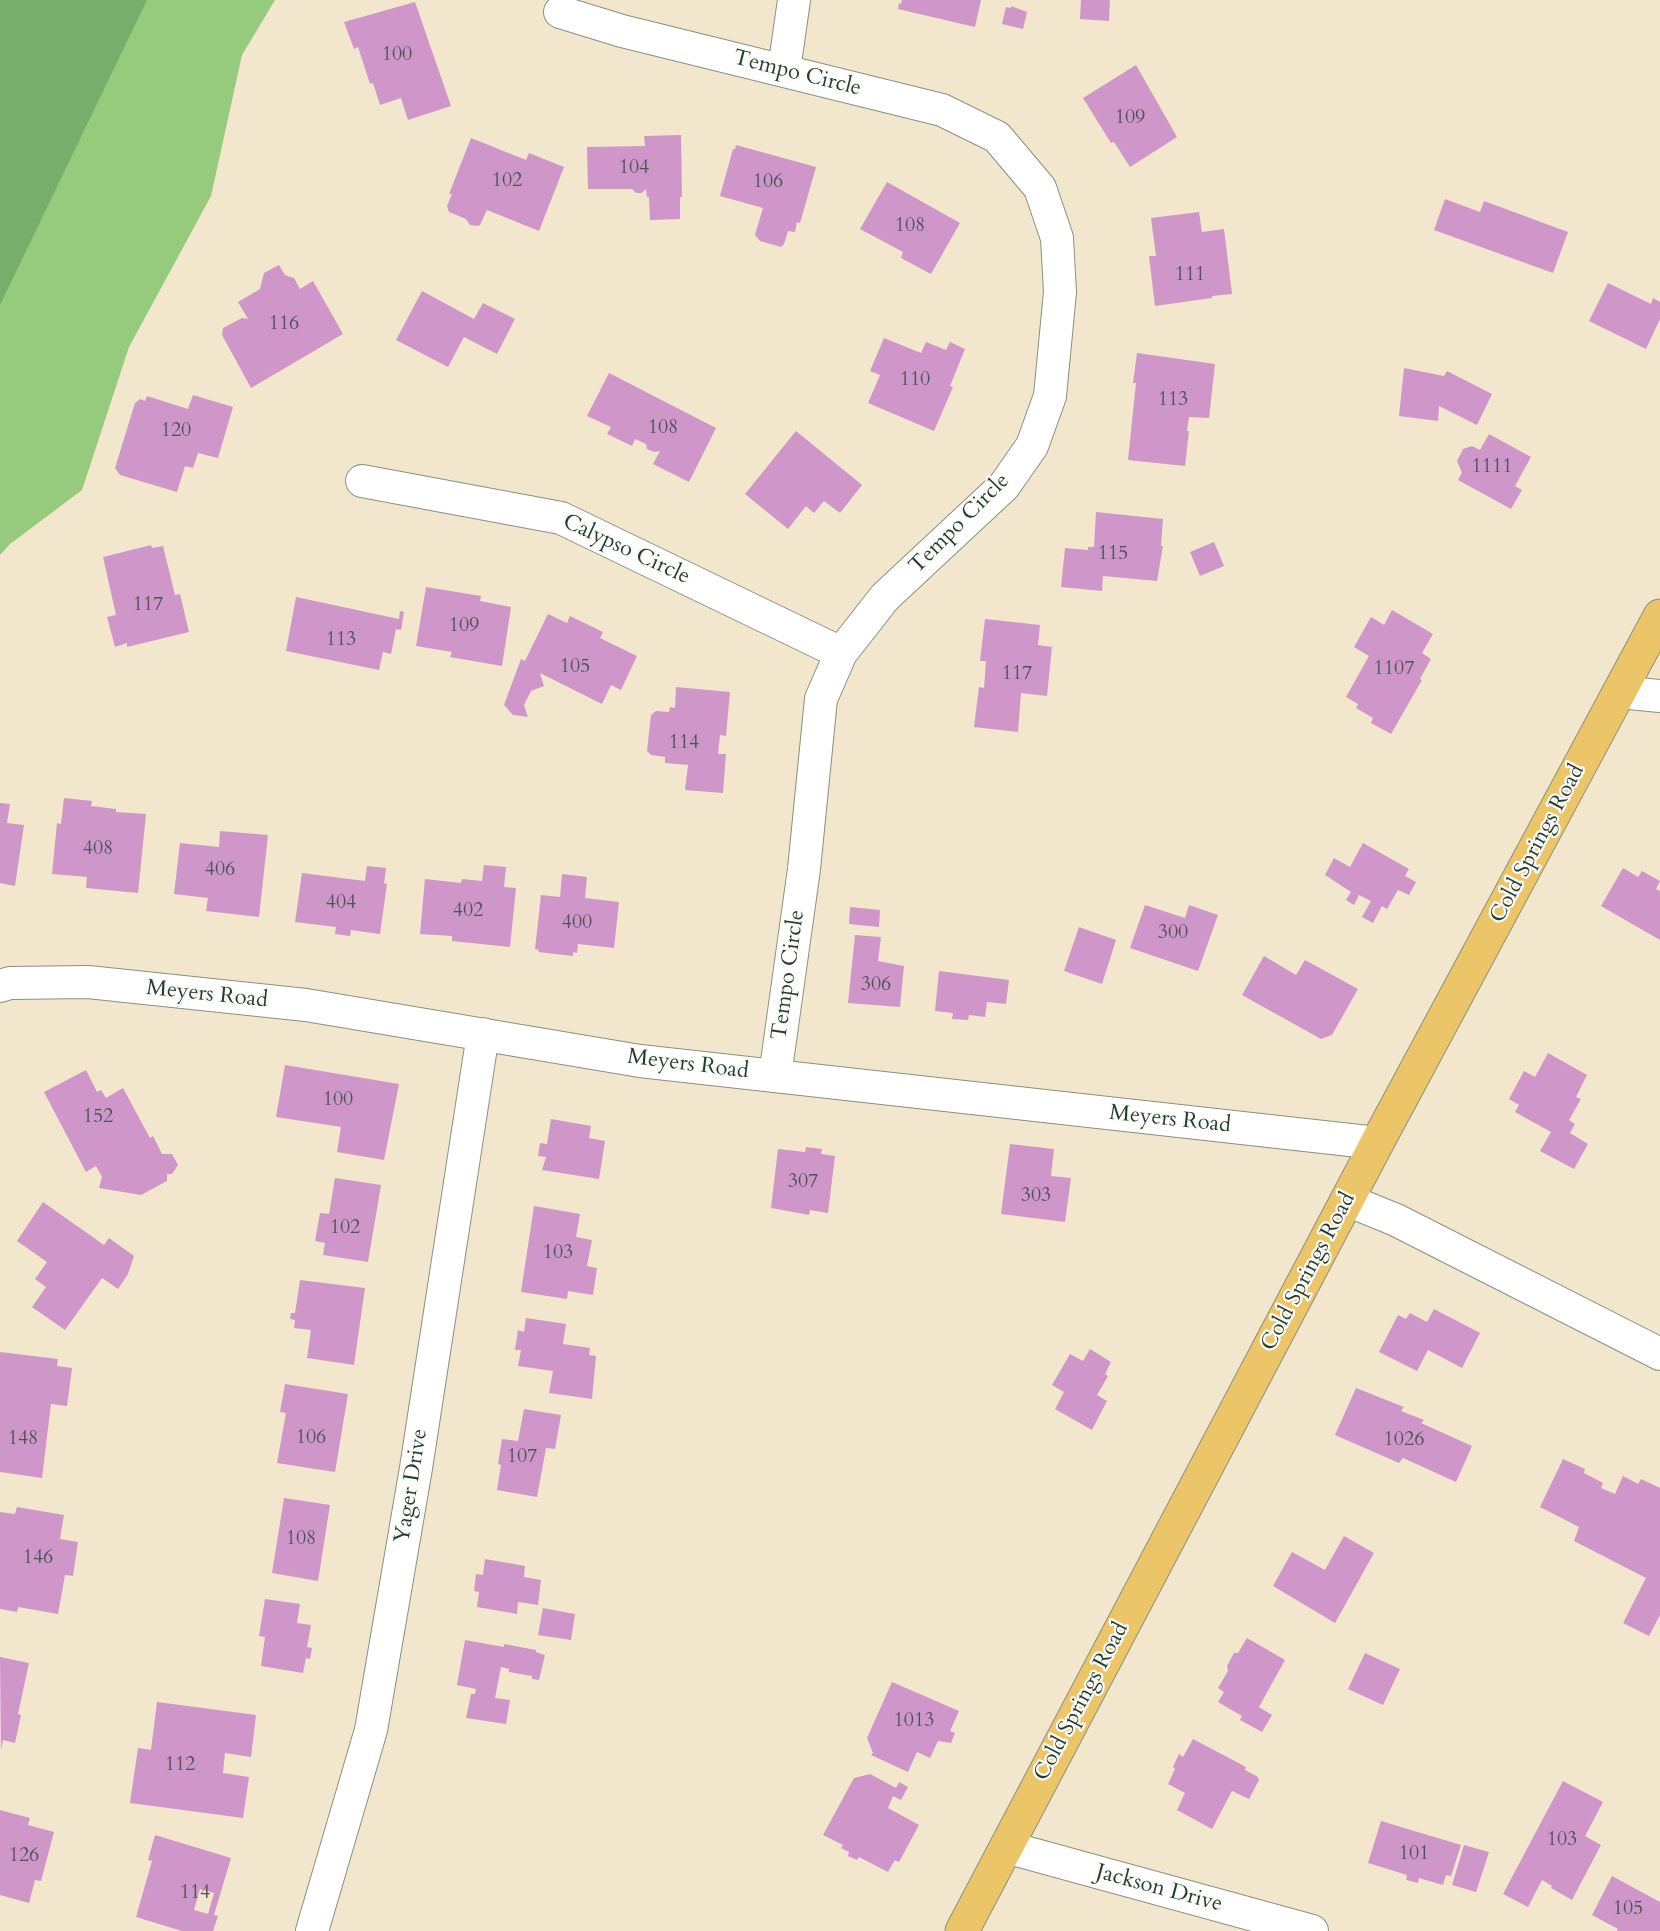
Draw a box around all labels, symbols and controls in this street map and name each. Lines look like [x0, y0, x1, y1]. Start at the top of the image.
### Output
house number: 100 [382, 43, 412, 67]
street label: Tempo Circle [730, 45, 864, 103]
house number: 109 [1115, 106, 1145, 130]
house number: 104 [619, 156, 649, 180]
house number: 102 [492, 169, 522, 193]
house number: 106 [753, 170, 783, 194]
house number: 108 [895, 214, 925, 238]
house number: 111 [1175, 263, 1205, 287]
house number: 116 [269, 312, 299, 336]
house number: 110 [900, 368, 930, 392]
house number: 113 [1158, 388, 1188, 412]
house number: 108 [648, 416, 678, 440]
house number: 120 [161, 419, 191, 443]
house number: 1111 [1472, 455, 1512, 479]
street label: Tempo Circle [904, 468, 1016, 580]
street label: Calypso Circle [558, 509, 694, 591]
house number: 115 [1098, 542, 1128, 566]
house number: 117 [133, 593, 163, 617]
house number: 109 [449, 614, 479, 638]
house number: 113 [326, 628, 356, 652]
house number: 105 [560, 655, 590, 679]
house number: 1107 [1374, 657, 1414, 681]
house number: 117 [1002, 662, 1032, 686]
house number: 114 [669, 731, 699, 755]
street label: Cold Springs Road [1485, 760, 1591, 928]
house number: 408 [83, 837, 113, 861]
house number: 406 [205, 858, 235, 882]
house number: 404 [326, 891, 356, 915]
house number: 402 [453, 899, 483, 923]
street label: Tempo Circle [767, 908, 811, 1042]
house number: 400 [562, 911, 592, 935]
house number: 300 [1158, 921, 1188, 945]
house number: 306 [861, 973, 891, 997]
street label: Meyers Road [145, 975, 269, 1015]
street label: Meyers Road [626, 1044, 750, 1086]
house number: 100 [323, 1088, 353, 1112]
street label: Meyers Road [1108, 1100, 1232, 1140]
house number: 152 [83, 1105, 113, 1129]
house number: 307 [788, 1170, 818, 1194]
house number: 303 [1021, 1184, 1051, 1208]
street label: Cold Springs Road [1256, 1188, 1362, 1356]
house number: 102 [330, 1216, 360, 1240]
house number: 103 [543, 1241, 573, 1265]
house number: 106 [296, 1426, 326, 1450]
house number: 148 [8, 1427, 38, 1451]
street label: Yager Drive [390, 1427, 434, 1545]
house number: 1026 [1384, 1428, 1424, 1452]
house number: 107 [507, 1445, 537, 1469]
house number: 108 [286, 1527, 316, 1551]
house number: 146 [23, 1546, 53, 1570]
street label: Cold Springs Road [1029, 1618, 1135, 1786]
house number: 1013 [894, 1709, 934, 1733]
house number: 112 [165, 1753, 195, 1777]
house number: 103 [1547, 1828, 1577, 1852]
house number: 101 [1399, 1842, 1429, 1866]
house number: 126 [9, 1844, 39, 1868]
street label: Jackson Drive [1093, 1859, 1225, 1919]
house number: 114 [180, 1881, 210, 1905]
house number: 105 [1613, 1897, 1643, 1921]

